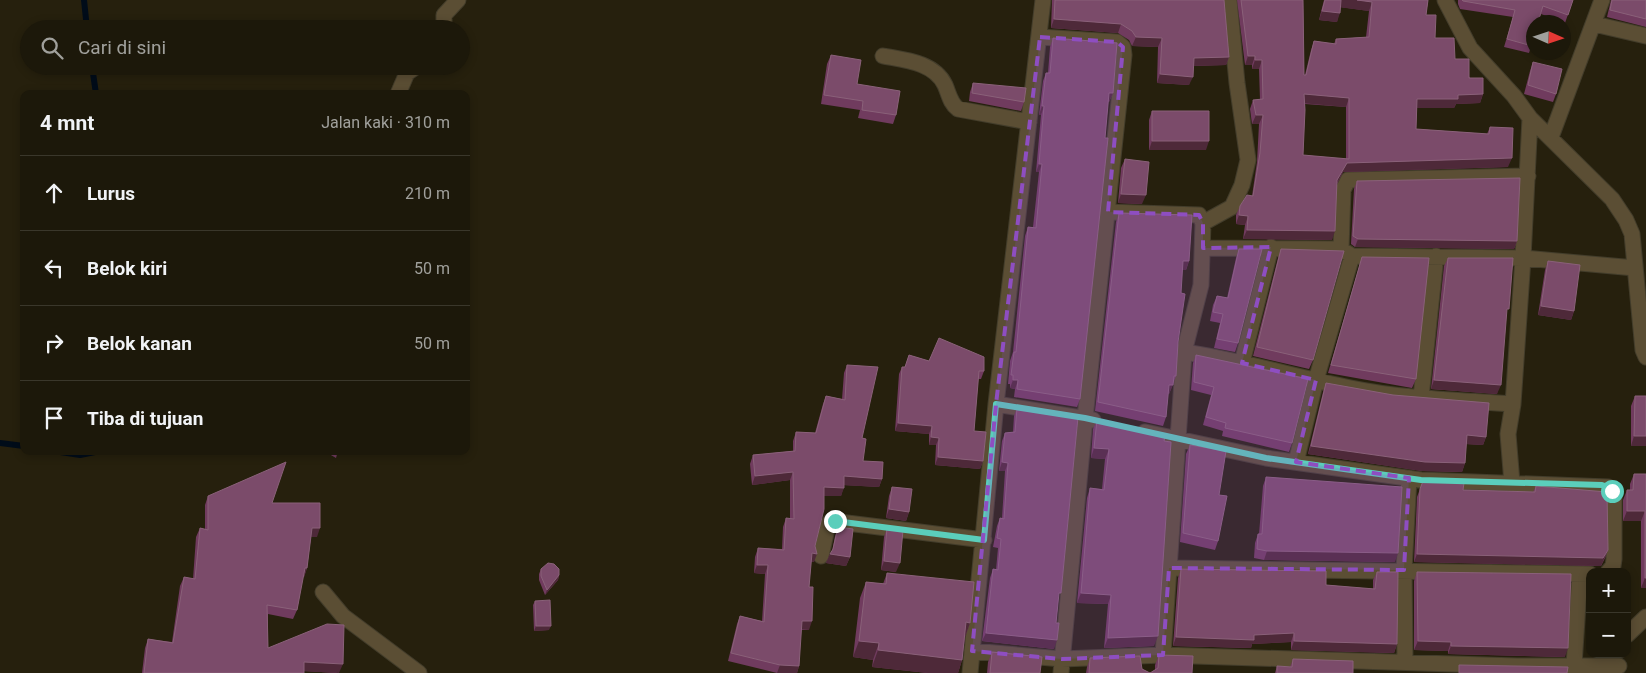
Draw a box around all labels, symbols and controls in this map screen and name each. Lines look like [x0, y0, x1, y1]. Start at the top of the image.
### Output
north arrow [1526, 15, 1571, 60]
search box [20, 20, 470, 75]
icon: search [38, 34, 66, 62]
text: Cari di sini [78, 36, 166, 59]
text: 4 mnt [40, 111, 94, 135]
text: Jalan kaki · 310 m [321, 113, 450, 132]
icon: ahead [40, 179, 68, 207]
text: Lurus [87, 182, 135, 205]
text: 210 m [405, 184, 450, 203]
icon: left [40, 254, 68, 282]
text: Belok kiri [87, 257, 167, 280]
text: 50 m [414, 259, 450, 278]
icon: right [40, 329, 68, 357]
text: Belok kanan [87, 332, 192, 355]
text: 50 m [414, 334, 450, 353]
icon: arrive [40, 404, 68, 432]
text: Tiba di tujuan [87, 407, 203, 430]
route start [1601, 480, 1624, 503]
route end [824, 510, 847, 533]
map controls [1586, 568, 1631, 658]
button: + [1586, 568, 1631, 613]
button: − [1586, 613, 1631, 658]

